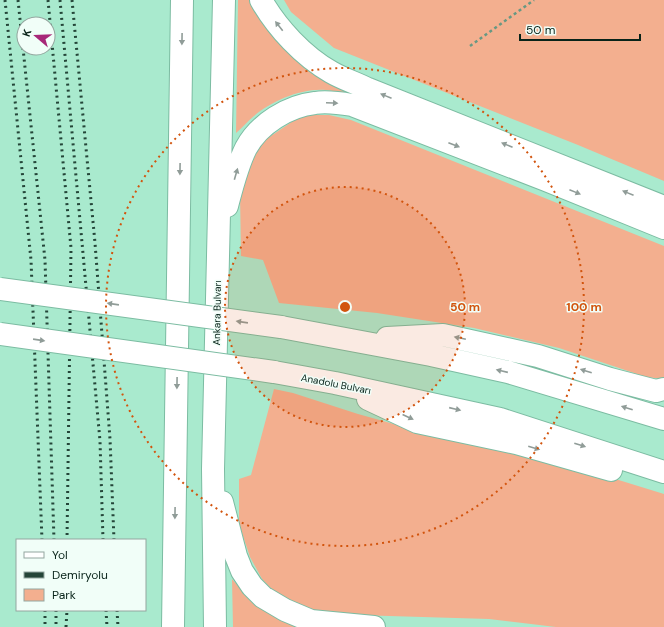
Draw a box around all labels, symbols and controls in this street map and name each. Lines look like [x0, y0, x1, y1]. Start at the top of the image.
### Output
north arrow [16, 16, 56, 56]
scale bar [520, 16, 640, 42]
one-way arrow [275, 20, 284, 31]
text: 50 m [526, 22, 555, 38]
text: K [19, 27, 34, 38]
one-way arrow [179, 33, 185, 46]
one-way arrow [380, 93, 392, 99]
one-way arrow [326, 100, 339, 106]
one-way arrow [500, 141, 512, 147]
one-way arrow [449, 142, 461, 148]
one-way arrow [177, 163, 183, 176]
one-way arrow [233, 167, 239, 179]
one-way arrow [621, 189, 633, 195]
one-way arrow [570, 190, 582, 196]
street label: Ankara Bulvarı [210, 280, 224, 346]
text: 50 m [450, 299, 480, 315]
text: 100 m [566, 299, 602, 315]
centre of rings [338, 300, 352, 314]
one-way arrow [107, 301, 119, 307]
one-way arrow [236, 319, 248, 325]
one-way arrow [454, 335, 466, 341]
one-way arrow [33, 337, 45, 343]
one-way arrow [496, 367, 508, 373]
one-way arrow [579, 368, 591, 374]
street label: Anadolu Bulvarı [300, 371, 372, 397]
one-way arrow [174, 377, 180, 390]
one-way arrow [621, 404, 633, 410]
one-way arrow [449, 406, 461, 412]
one-way arrow [402, 414, 414, 420]
one-way arrow [574, 442, 586, 448]
one-way arrow [528, 445, 540, 451]
one-way arrow [172, 507, 178, 520]
legend [16, 539, 146, 611]
text: Yol [52, 547, 68, 563]
text: Demiryolu [52, 567, 108, 583]
text: Park [52, 587, 76, 603]

